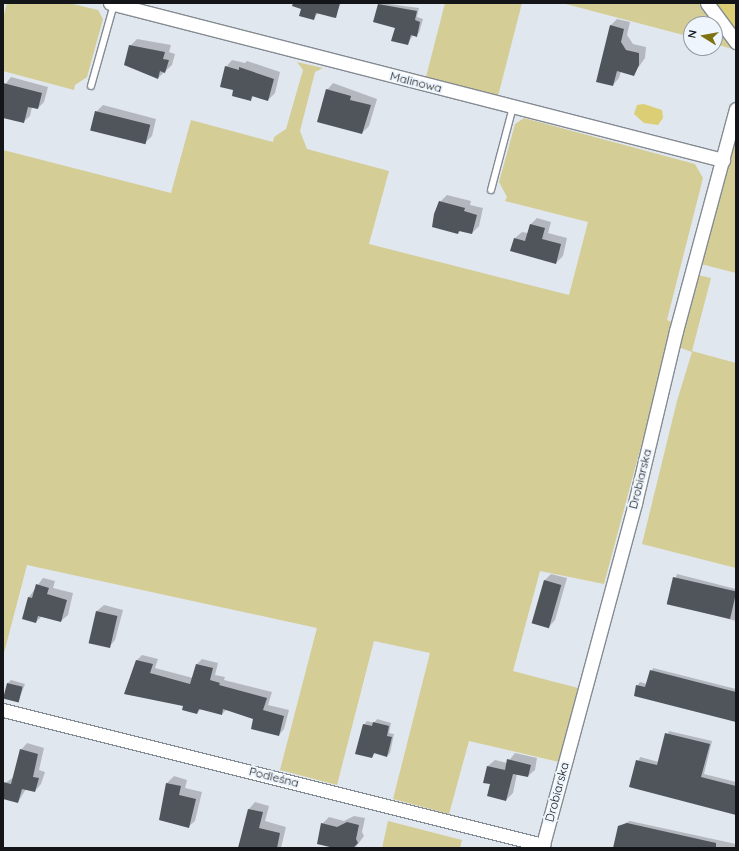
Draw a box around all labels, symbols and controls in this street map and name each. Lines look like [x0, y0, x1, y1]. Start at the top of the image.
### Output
north arrow [683, 16, 723, 56]
text: N [685, 29, 700, 39]
street label: Malinowa [389, 69, 443, 95]
street label: Drobiarska [626, 448, 654, 510]
street label: Drobiarska [542, 761, 572, 823]
street label: Podleśna [248, 764, 300, 790]

